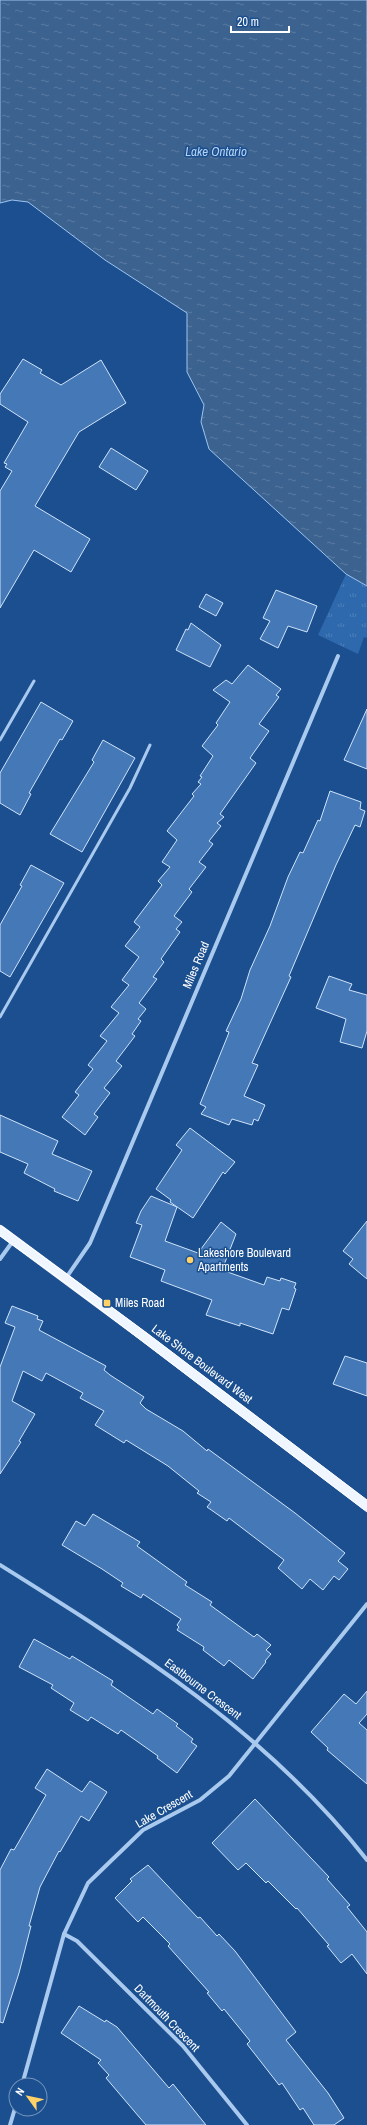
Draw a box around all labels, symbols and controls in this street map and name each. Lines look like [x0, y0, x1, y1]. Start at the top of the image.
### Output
scale bar [231, 8, 289, 34]
text: 20 m [237, 14, 259, 30]
water label: Lake Ontario [185, 143, 247, 160]
street label: Miles Road [179, 939, 213, 991]
place label: Lakeshore Boulevard Apartments [197, 1245, 291, 1275]
marker: Lakeshore Boulevard Apartments [185, 1255, 195, 1265]
place label: Miles Road [115, 1295, 165, 1311]
marker: Miles Road [102, 1298, 112, 1308]
street label: Lake Shore Boulevard West [148, 1321, 256, 1407]
street label: Eastbourne Crescent [161, 1655, 245, 1723]
street label: Lake Crescent [133, 1786, 196, 1832]
street label: Dartmouth Crescent [131, 1981, 204, 2055]
north arrow [8, 2077, 48, 2117]
text: N [12, 2085, 27, 2098]

